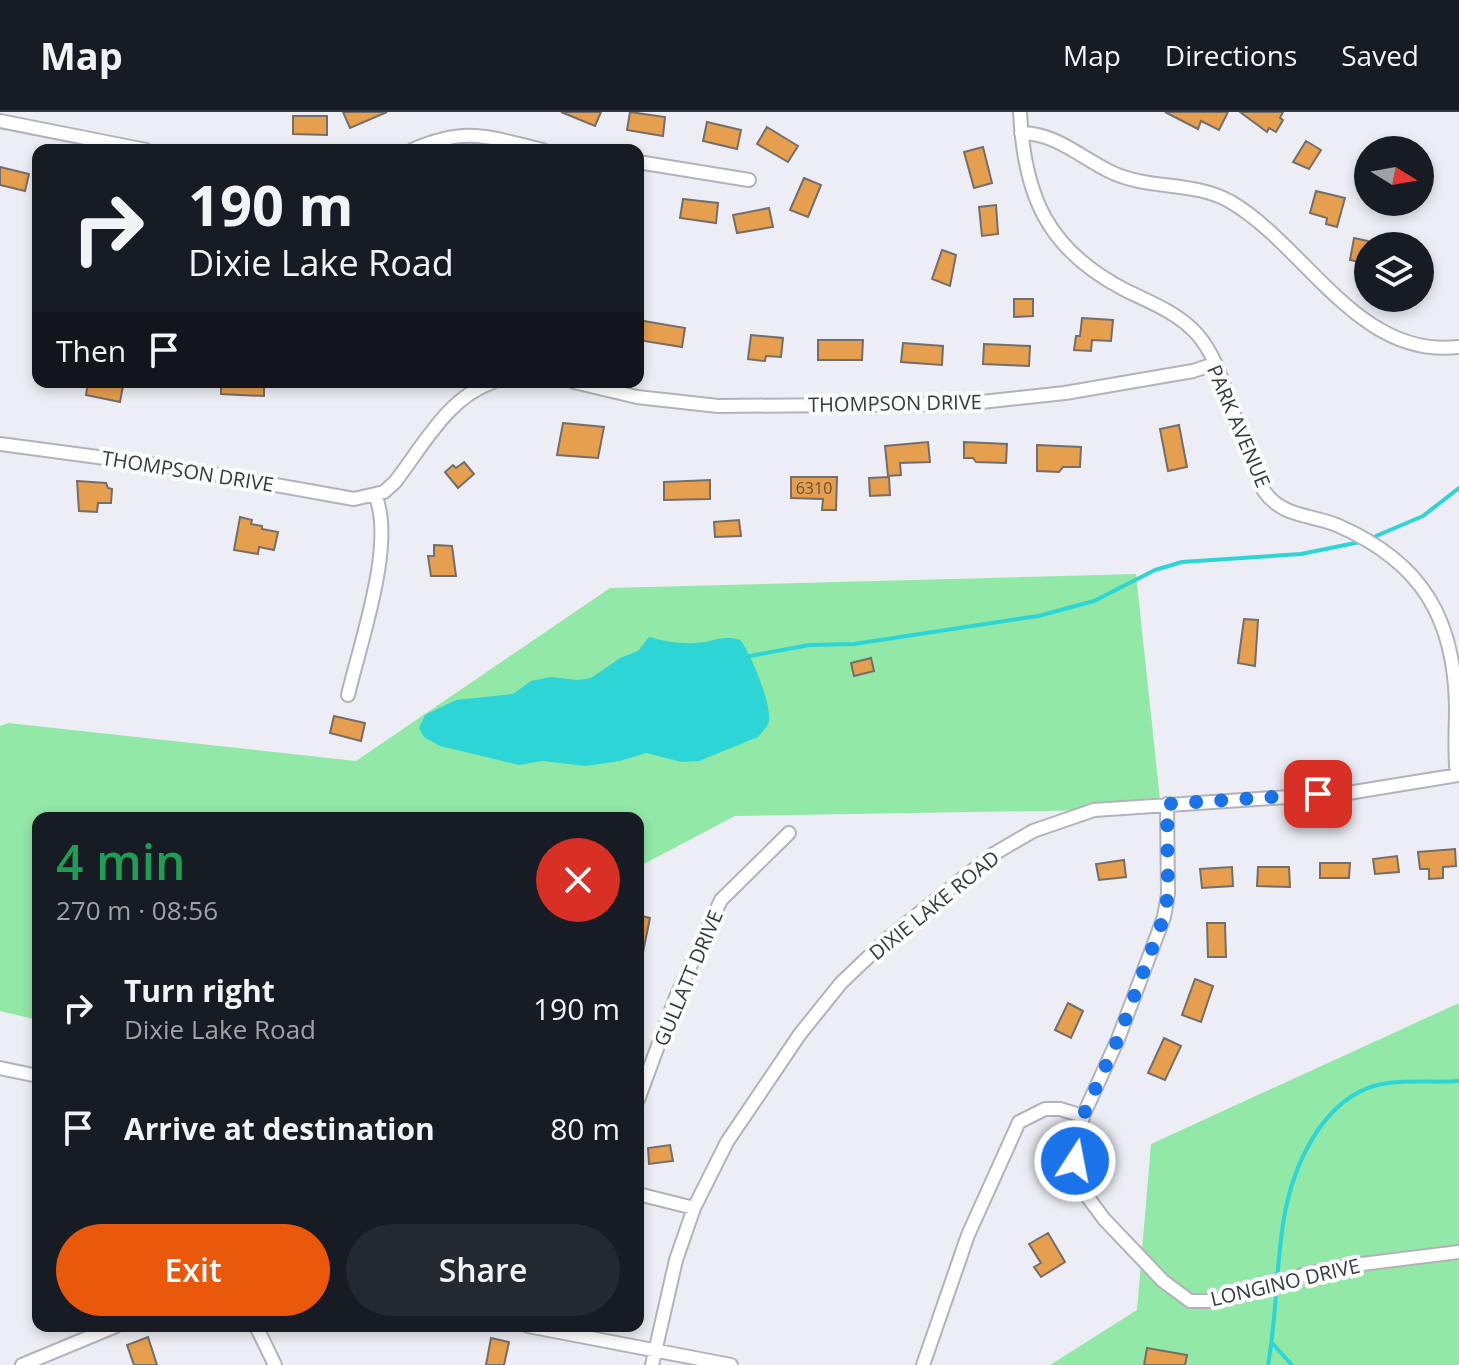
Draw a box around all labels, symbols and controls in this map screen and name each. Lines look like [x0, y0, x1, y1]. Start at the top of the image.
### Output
text: Map [40, 29, 123, 81]
text: Map [1063, 36, 1121, 74]
text: Directions [1165, 36, 1297, 74]
text: Saved [1341, 36, 1419, 74]
north arrow [1354, 136, 1434, 216]
map controls [1354, 136, 1434, 312]
text: 190 m [188, 166, 354, 242]
icon: right [56, 176, 160, 280]
button: layers [1354, 232, 1434, 312]
text: Dixie Lake Road [188, 238, 454, 287]
icon: arrive [142, 328, 186, 372]
text: Then [56, 330, 126, 371]
street label: PARK AVENUE [1201, 360, 1277, 492]
street label: THOMPSON DRIVE [808, 388, 982, 418]
street label: THOMPSON DRIVE [100, 444, 276, 498]
house number: 6310 [796, 477, 832, 499]
pin [1284, 760, 1352, 828]
icon: arrive [1296, 772, 1340, 816]
text: 4 min [56, 829, 186, 894]
button: close [536, 838, 620, 922]
street label: DIXIE LAKE ROAD [863, 844, 1005, 966]
text: 270 m · 08:56 [56, 892, 218, 928]
street label: GULLATT DRIVE [647, 906, 729, 1050]
text: Turn right [124, 970, 275, 1011]
icon: right [56, 986, 100, 1030]
text: 190 m [533, 988, 620, 1029]
text: Dixie Lake Road [124, 1011, 316, 1047]
icon: arrive [56, 1106, 100, 1150]
text: Arrive at destination [124, 1108, 435, 1149]
text: 80 m [550, 1108, 620, 1149]
position arrow [1033, 1119, 1117, 1203]
button: Exit [56, 1224, 330, 1316]
button: Share [346, 1224, 620, 1316]
street label: LONGINO DRIVE [1208, 1252, 1362, 1312]

